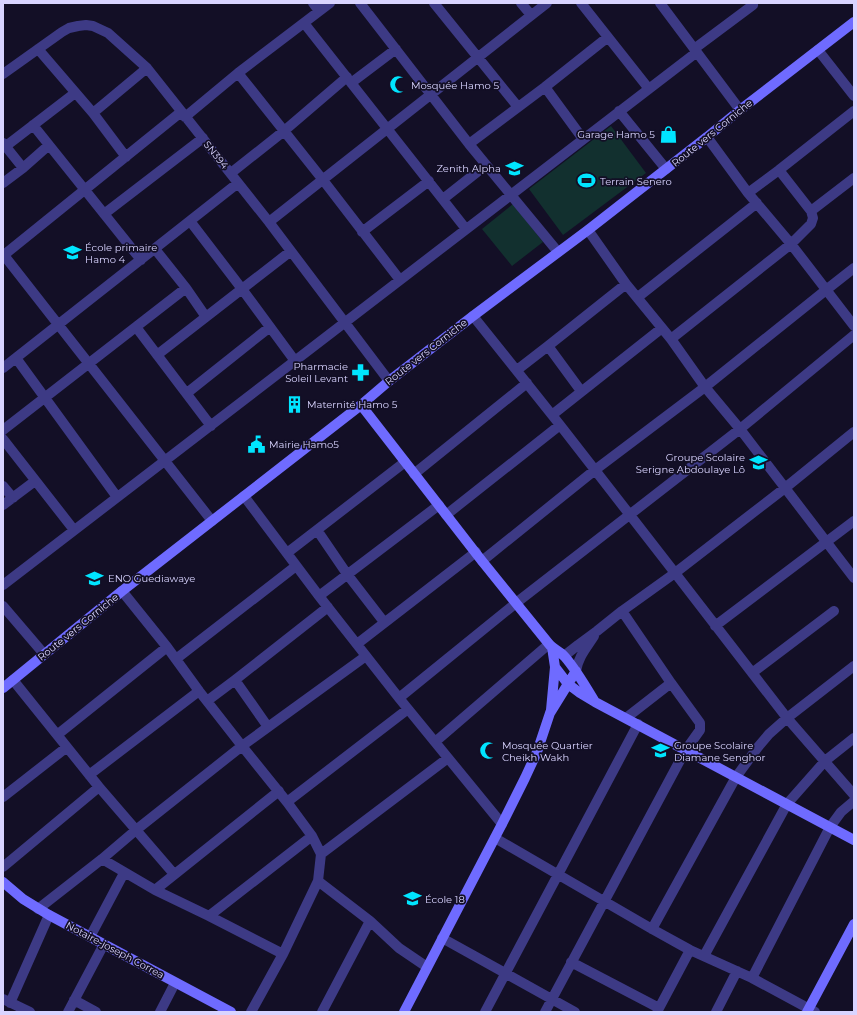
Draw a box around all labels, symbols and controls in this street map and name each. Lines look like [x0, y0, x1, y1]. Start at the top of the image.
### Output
mosque icon: Mosquée Hamo 5 [388, 75, 408, 95]
place label: Mosquée Hamo 5 [411, 79, 499, 92]
street label: Route vers Corniche [669, 96, 755, 170]
shop icon: Garage Hamo 5 [658, 124, 678, 144]
place label: Garage Hamo 5 [577, 128, 655, 141]
street label: SN394 [201, 138, 232, 172]
school or university icon: Zenith Alpha [504, 158, 524, 178]
place label: Zenith Alpha [436, 162, 501, 175]
sports icon: Terrain Senero [577, 171, 597, 191]
place label: Terrain Senero [600, 175, 672, 188]
place label: École primaire Hamo 4 [85, 241, 157, 266]
school or university icon: École primaire Hamo 4 [62, 243, 82, 263]
street label: Route vers Corniche [382, 316, 470, 388]
place label: Pharmacie Soleil Levant [285, 360, 348, 385]
pharmacy icon: Pharmacie Soleil Levant [351, 362, 371, 382]
building icon: Maternité Hamo 5 [284, 394, 304, 414]
place label: Maternité Hamo 5 [307, 398, 398, 411]
public building icon: Mairie Hamo5 [246, 434, 266, 454]
place label: Mairie Hamo5 [269, 438, 339, 451]
place label: Groupe Scolaire Serigne Abdoulaye Lô [636, 451, 745, 476]
school or university icon: Groupe Scolaire Serigne Abdoulaye Lô [748, 453, 768, 473]
school or university icon: ENO Guediawaye [85, 568, 105, 588]
place label: ENO Guediawaye [108, 572, 195, 585]
street label: Route vers Corniche [35, 590, 121, 664]
place label: Mosquée Quartier Cheikh Wakh [502, 739, 593, 764]
place label: Groupe Scolaire Diamane Senghor [674, 739, 766, 764]
mosque icon: Mosquée Quartier Cheikh Wakh [479, 741, 499, 761]
school or university icon: Groupe Scolaire Diamane Senghor [651, 741, 671, 761]
school or university icon: École 18 [402, 889, 422, 909]
place label: École 18 [425, 893, 465, 906]
street label: Notaire-joseph Correa [64, 919, 166, 981]

